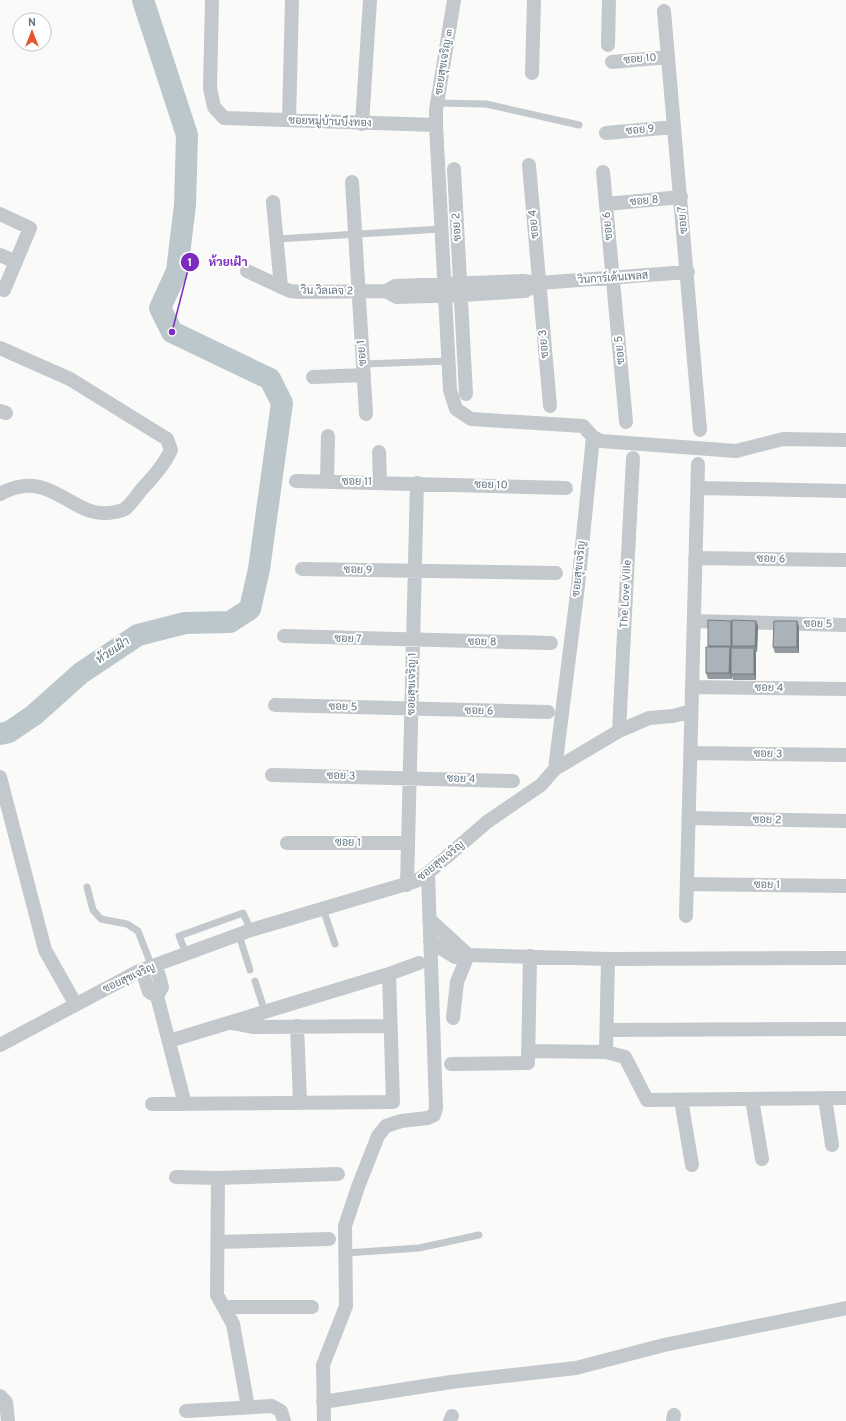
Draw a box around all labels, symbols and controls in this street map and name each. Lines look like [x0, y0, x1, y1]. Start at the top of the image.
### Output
north arrow [12, 12, 52, 52]
text: N [28, 16, 36, 30]
street label: ซอยสุขเจริญ ๓ [432, 28, 457, 96]
street label: ซอย 10 [623, 51, 657, 67]
street label: ซอยหมู่บ้านบึงทอง [288, 113, 372, 130]
street label: ซอย 9 [625, 122, 655, 138]
street label: ซอย 8 [629, 193, 659, 209]
street label: ซอย 7 [675, 205, 691, 234]
street label: ซอย 4 [526, 209, 542, 239]
street label: ซอย 6 [600, 211, 616, 241]
street label: ซอย 2 [449, 212, 465, 242]
callout: ห้วยเฝ้า [180, 250, 255, 274]
text: ห้วยเฝ้า [208, 254, 248, 271]
text: 1 [188, 255, 192, 271]
street label: วินการ์เด้นเพลส [577, 267, 649, 287]
street label: วิน วิลเลจ 2 [300, 284, 353, 298]
street label: ซอย 3 [536, 329, 552, 359]
street label: ซอย 5 [612, 335, 628, 365]
street label: ซอย 1 [354, 339, 370, 367]
street label: ซอย 11 [342, 475, 372, 489]
street label: ซอย 10 [474, 477, 508, 493]
street label: ซอยสุขเจริญ [569, 540, 590, 598]
street label: ซอย 6 [757, 552, 785, 566]
street label: The Love Ville [617, 559, 635, 629]
street label: ซอย 9 [344, 563, 372, 577]
street label: ซอย 5 [803, 617, 833, 631]
street label: ซอย 7 [334, 632, 362, 646]
water label: ห้วยเฝ้า [93, 634, 133, 668]
street label: ซอย 8 [467, 635, 497, 649]
street label: ซอยสุขเจริญ 1 [404, 652, 421, 716]
street label: ซอย 4 [754, 681, 784, 695]
street label: ซอย 5 [328, 700, 358, 714]
street label: ซอย 6 [465, 704, 493, 718]
street label: ซอย 3 [754, 747, 782, 761]
street label: ซอย 3 [327, 769, 355, 783]
street label: ซอย 4 [446, 771, 476, 787]
street label: ซอย 2 [752, 813, 782, 827]
street label: ซอย 1 [335, 836, 361, 850]
street label: ซอยสุขเจริญ [415, 838, 468, 885]
street label: ซอย 1 [754, 878, 780, 892]
street label: ซอยสุขเจริญ [100, 960, 158, 997]

